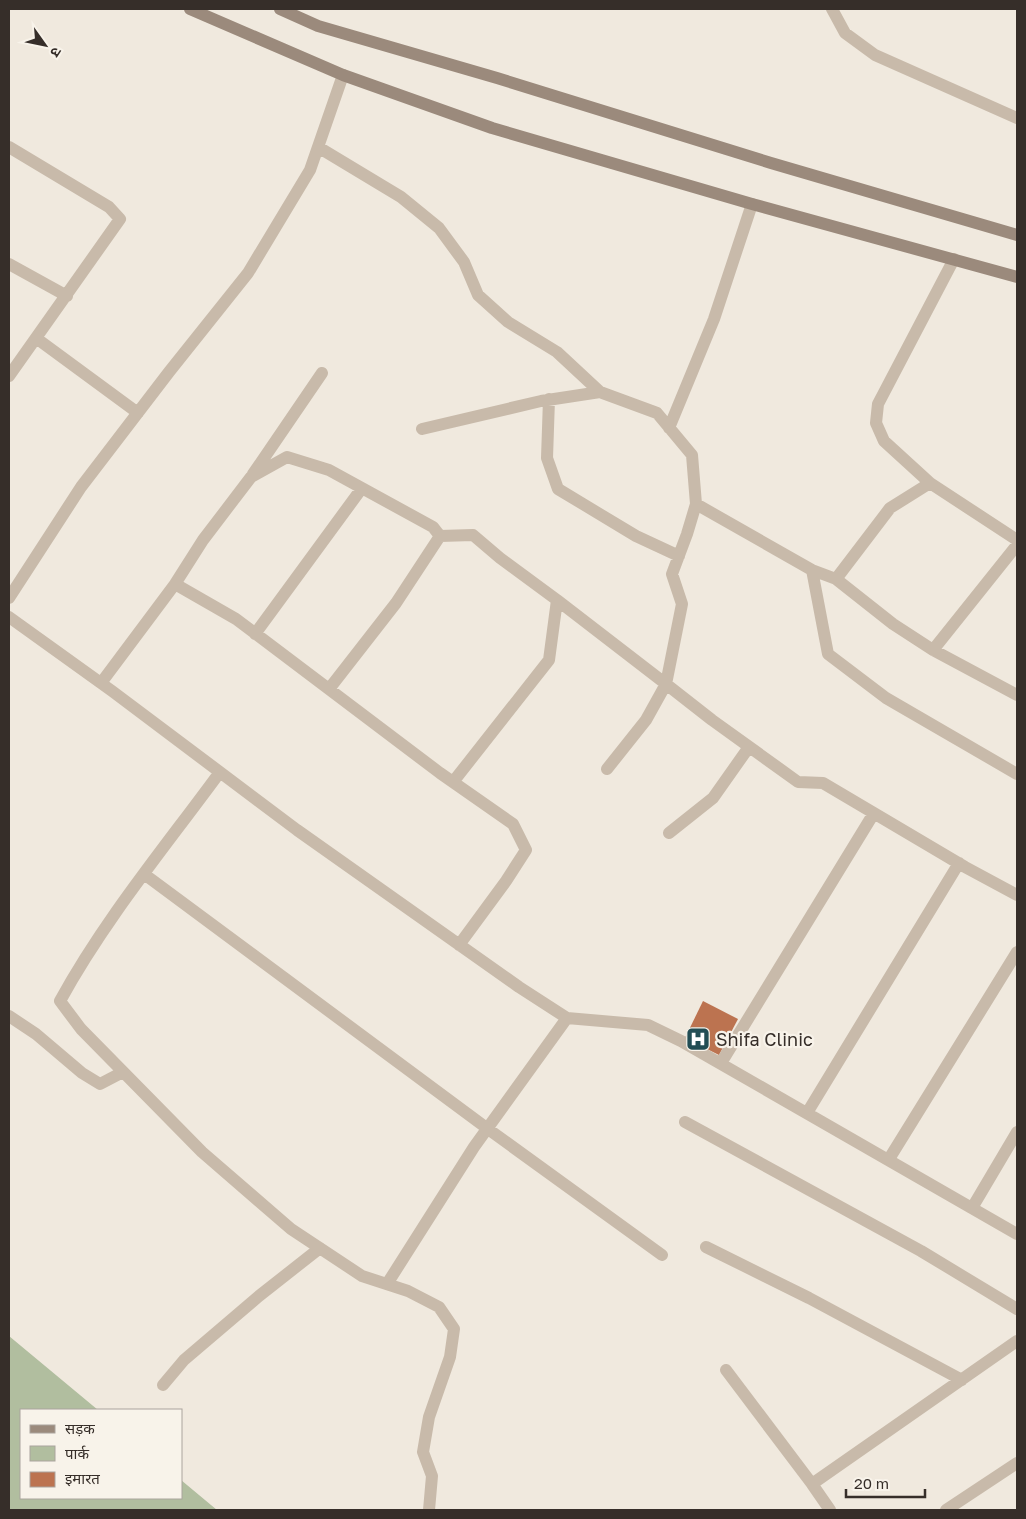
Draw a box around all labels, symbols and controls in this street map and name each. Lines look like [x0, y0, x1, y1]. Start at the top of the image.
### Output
north arrow [20, 20, 70, 70]
text: उ [47, 44, 66, 61]
hospital icon: Shifa Clinic [685, 1026, 711, 1052]
place label: Shifa Clinic [716, 1028, 813, 1050]
legend [20, 1409, 182, 1499]
text: सड़क [65, 1419, 95, 1437]
text: पार्क [65, 1444, 89, 1462]
scale bar [846, 1466, 925, 1498]
text: इमारत [65, 1469, 100, 1487]
text: 20 m [854, 1474, 889, 1492]

